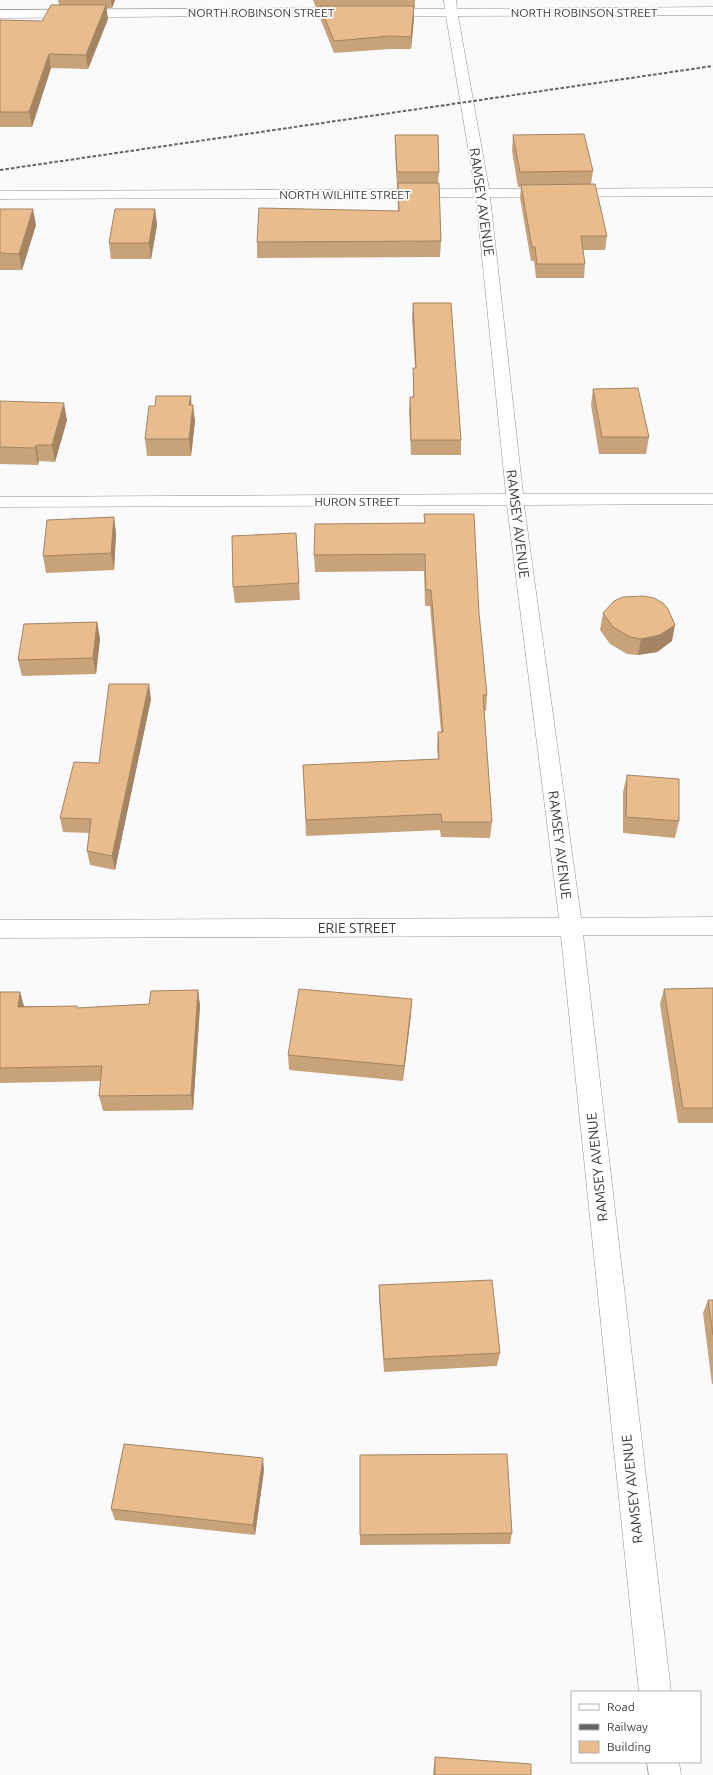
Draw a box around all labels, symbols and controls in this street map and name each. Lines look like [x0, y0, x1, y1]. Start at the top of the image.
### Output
street label: NORTH ROBINSON STREET [188, 6, 335, 19]
street label: NORTH ROBINSON STREET [511, 6, 658, 19]
street label: RAMSEY AVENUE [466, 147, 498, 257]
street label: NORTH WILHITE STREET [279, 188, 411, 201]
street label: RAMSEY AVENUE [503, 469, 533, 579]
street label: HURON STREET [314, 495, 400, 508]
street label: RAMSEY AVENUE [545, 790, 575, 900]
street label: ERIE STREET [318, 920, 396, 936]
street label: RAMSEY AVENUE [583, 1112, 611, 1222]
street label: RAMSEY AVENUE [618, 1434, 646, 1544]
legend [571, 1691, 701, 1763]
text: Road [607, 1700, 635, 1713]
text: Railway [607, 1720, 648, 1733]
text: Building [607, 1740, 651, 1753]

